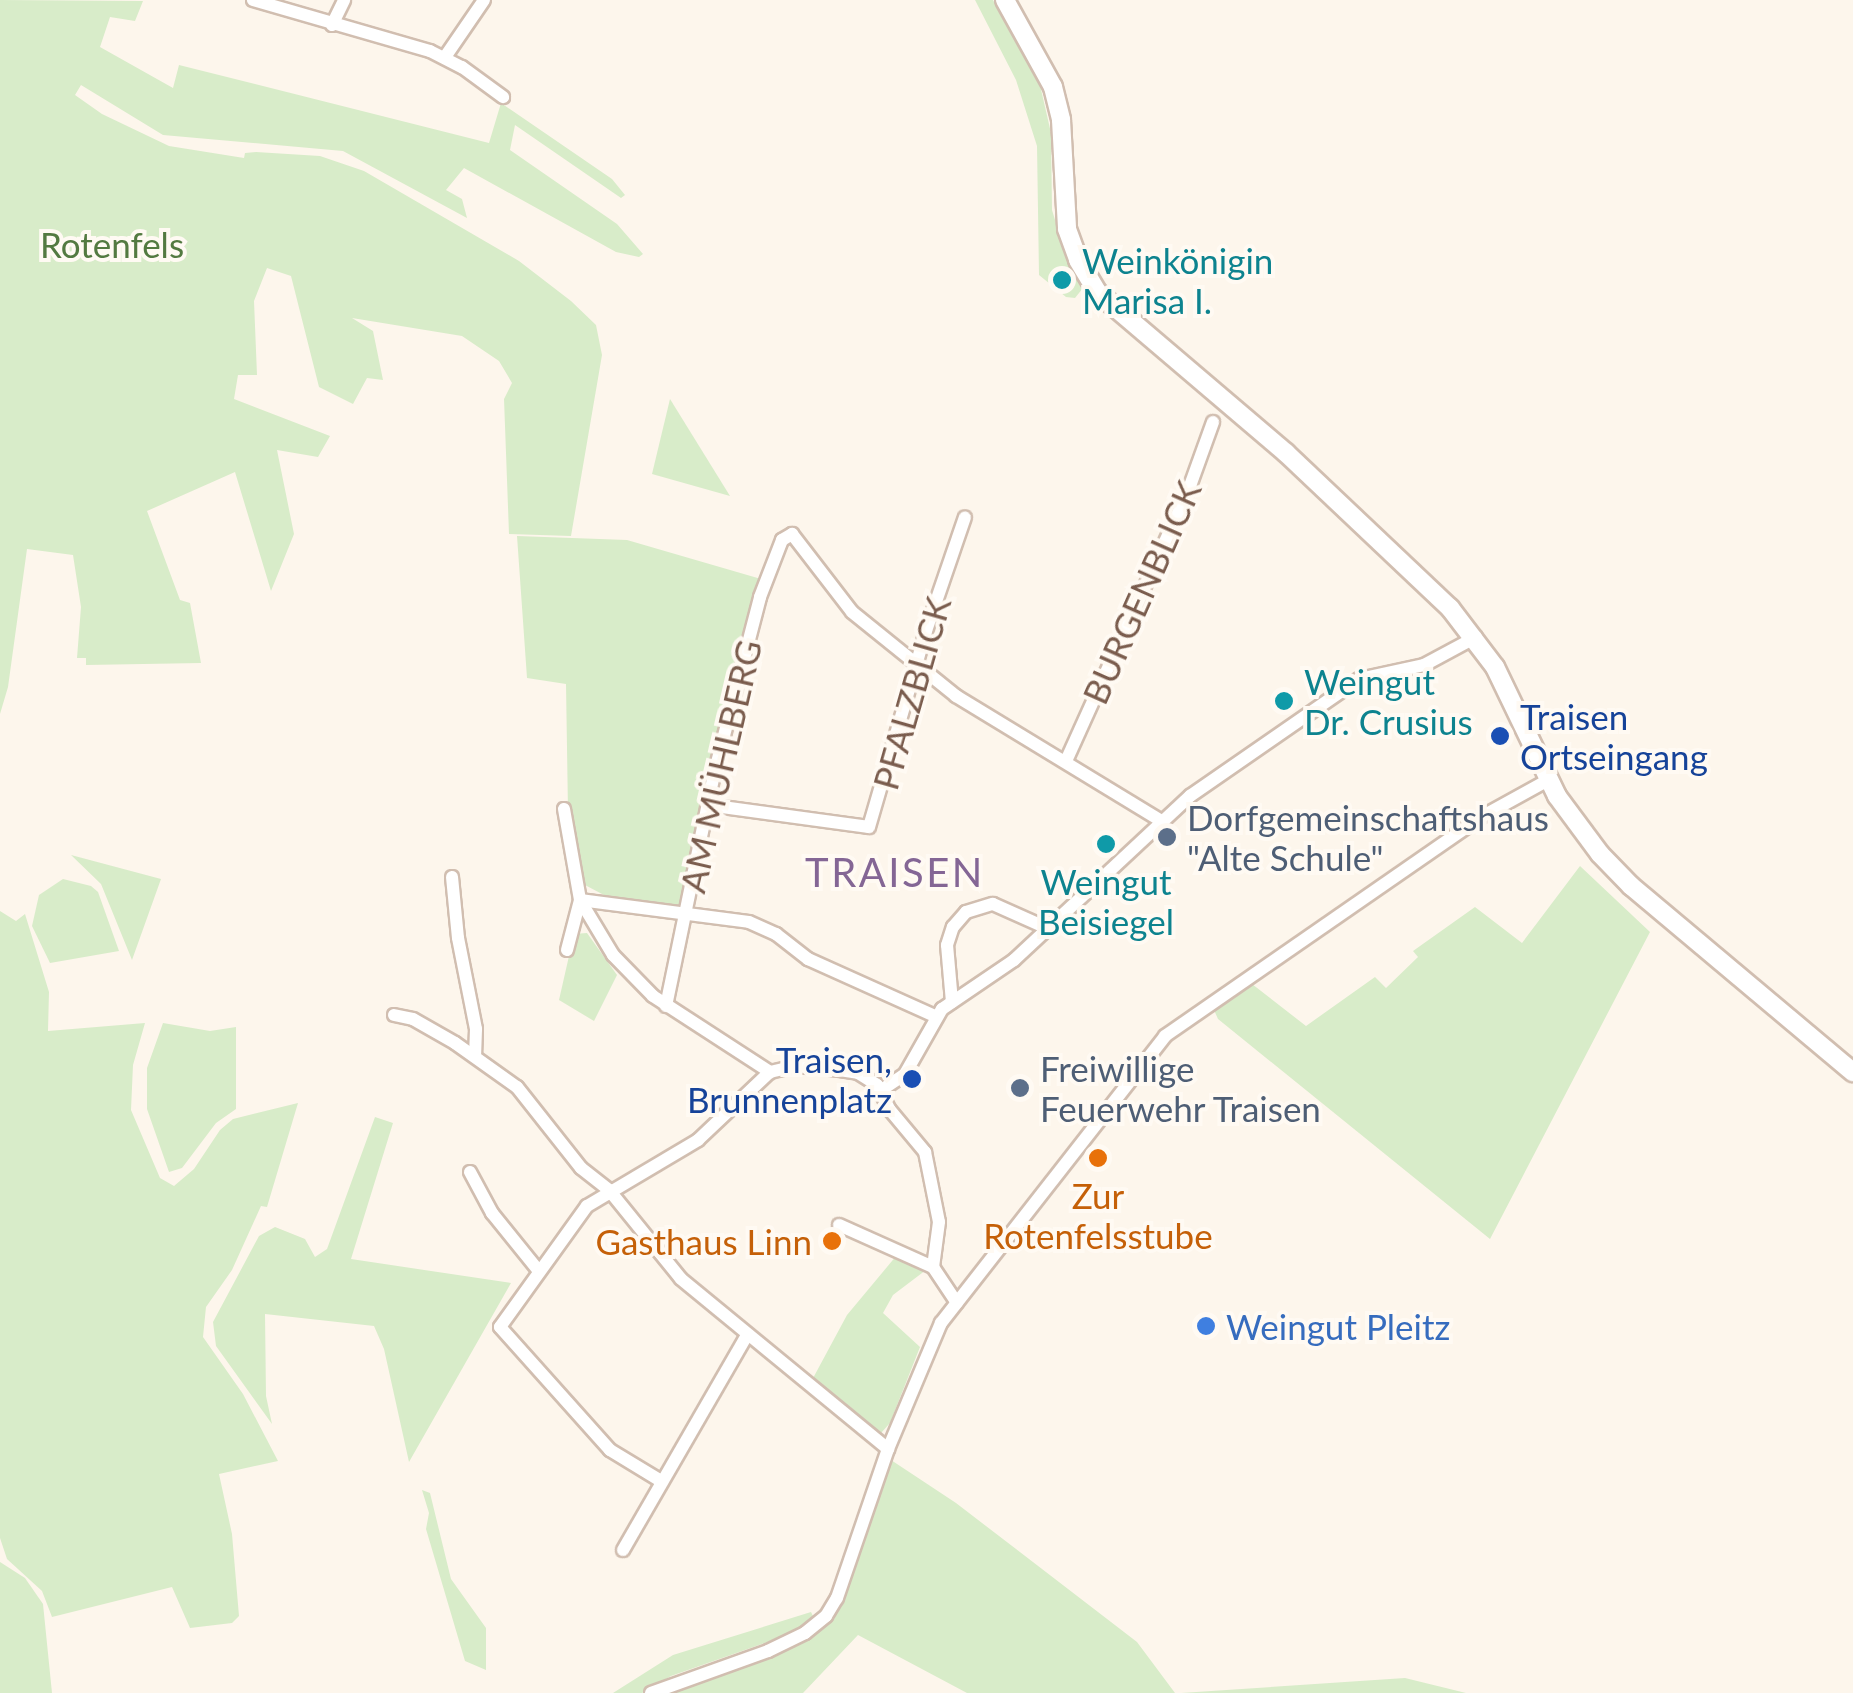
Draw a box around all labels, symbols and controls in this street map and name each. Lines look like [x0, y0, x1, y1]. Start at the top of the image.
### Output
park label: Rotenfels [40, 223, 184, 265]
place label: Weinkönigin Marisa I. [1082, 239, 1273, 321]
marker: Weinkönigin Marisa I. [1051, 269, 1073, 291]
street label: BURGENBLICK [1073, 474, 1209, 710]
street label: PFALZBLICK [863, 592, 959, 794]
street label: AM MÜHLBERG [670, 635, 770, 897]
place label: Weingut Dr. Crusius [1304, 660, 1473, 742]
marker: Weingut Dr. Crusius [1273, 690, 1295, 712]
place label: Traisen Ortseingang [1520, 695, 1708, 777]
marker: Traisen Ortseingang [1489, 725, 1511, 747]
place label: Dorfgemeinschaftshaus "Alte Schule" [1187, 796, 1549, 878]
marker: Dorfgemeinschaftshaus "Alte Schule" [1156, 826, 1178, 848]
marker: Weingut Beisiegel [1095, 833, 1117, 855]
district label: TRAISEN [805, 848, 985, 896]
place label: Weingut Beisiegel [1038, 860, 1174, 942]
place label: Traisen, Brunnenplatz [687, 1038, 892, 1120]
place label: Freiwillige Feuerwehr Traisen [1040, 1047, 1323, 1129]
marker: Traisen, Brunnenplatz [901, 1068, 923, 1090]
marker: Freiwillige Feuerwehr Traisen [1009, 1077, 1031, 1099]
marker: Zur Rotenfelsstube [1087, 1147, 1109, 1169]
place label: Zur Rotenfelsstube [983, 1174, 1213, 1256]
place label: Gasthaus Linn [595, 1220, 812, 1262]
marker: Gasthaus Linn [821, 1230, 843, 1252]
place label: Weingut Pleitz [1226, 1305, 1450, 1347]
marker: Weingut Pleitz [1195, 1315, 1217, 1337]

